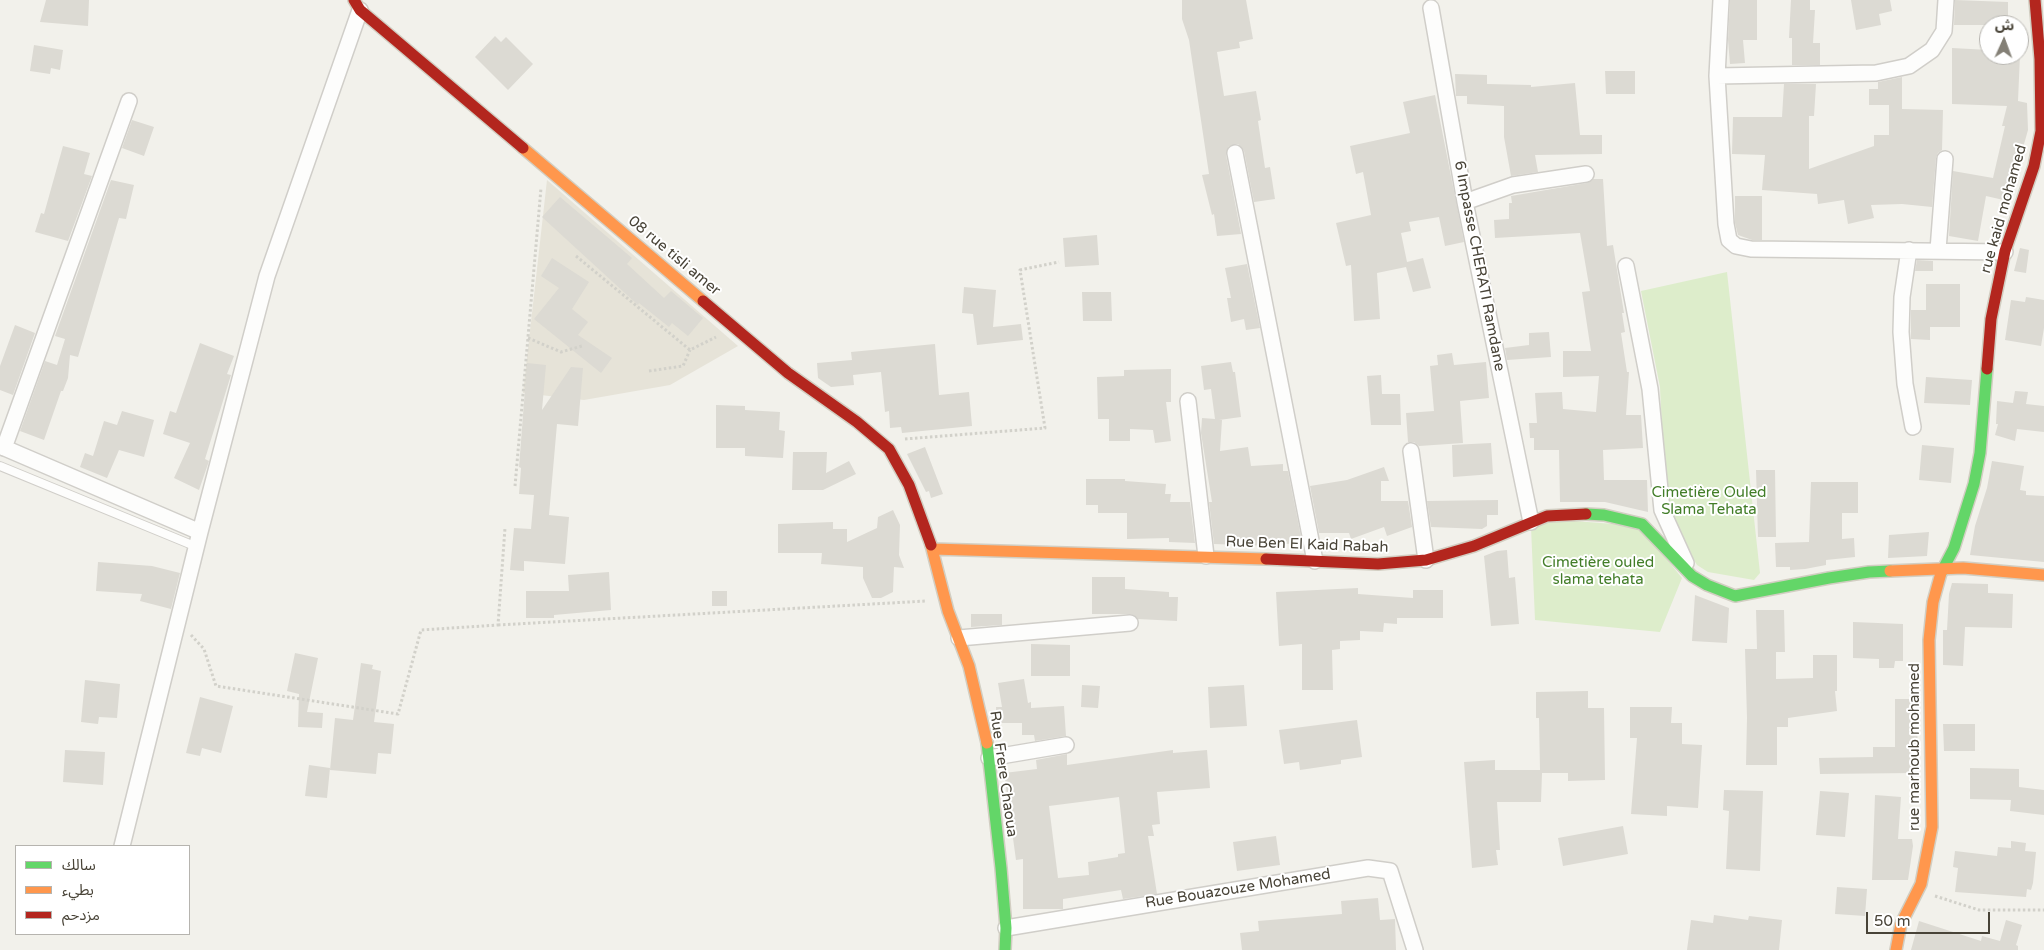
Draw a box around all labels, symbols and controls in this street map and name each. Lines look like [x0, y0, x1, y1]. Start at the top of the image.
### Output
north arrow [1979, 15, 2029, 65]
text: ش [1995, 17, 2014, 34]
street label: rue kaid mohamed [1977, 143, 2031, 275]
street label: 6 Impasse CHERATI Ramdane [1450, 159, 1508, 373]
street label: 08 rue tisli amer [624, 212, 724, 300]
park label: Cimetière Ouled Slama Tehata [1651, 484, 1767, 519]
street label: Rue Ben El Kaid Rabah [1225, 533, 1389, 557]
park label: Cimetière ouled slama tehata [1542, 554, 1654, 589]
street label: rue marhoub mohamed [1906, 663, 1924, 831]
street label: Rue Frere Chaoua [985, 710, 1021, 838]
legend [15, 845, 190, 935]
text: سالك [62, 856, 96, 874]
street label: Rue Bouazouze Mohamed [1144, 865, 1332, 913]
text: بطيء [62, 881, 94, 899]
scale bar [1869, 902, 1993, 934]
text: مزدحم [62, 906, 100, 924]
text: 50 m [1874, 912, 1911, 930]

